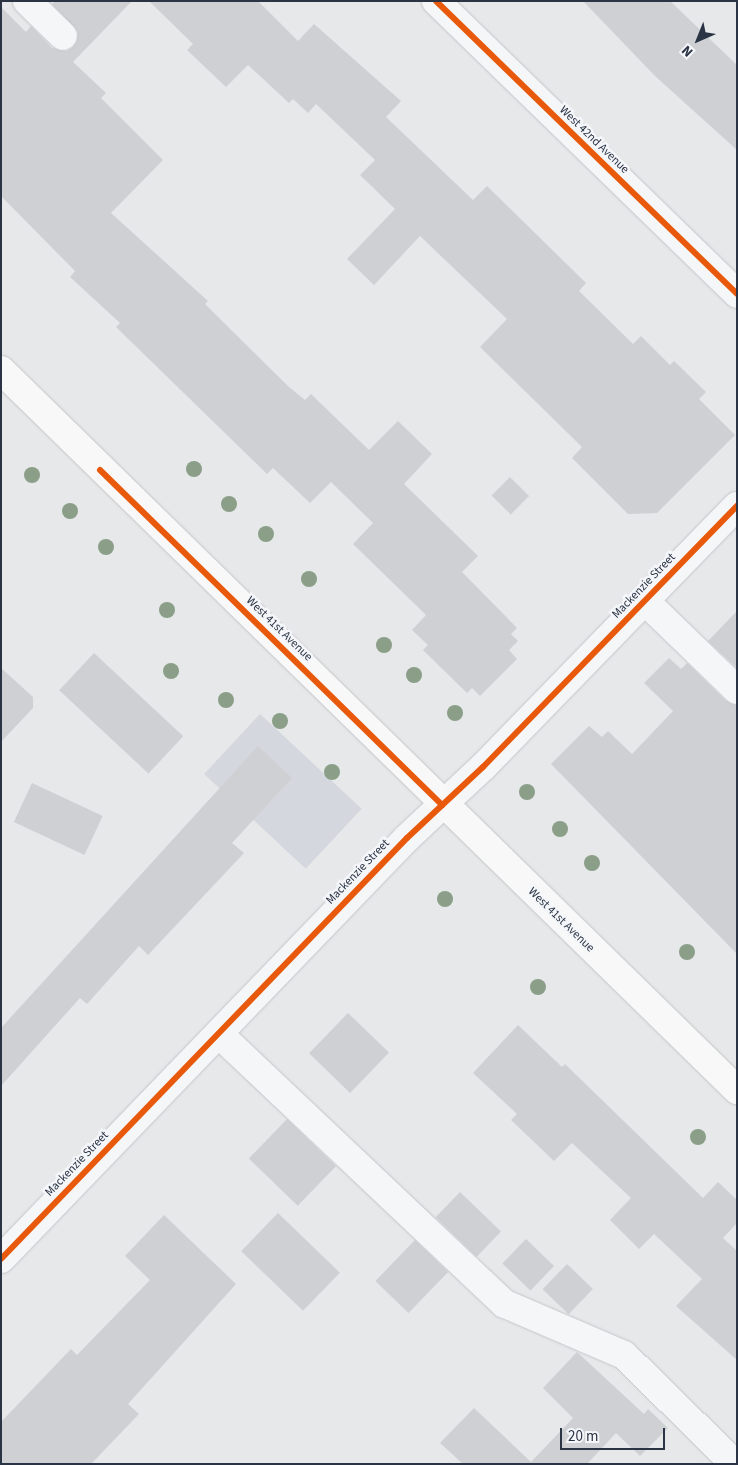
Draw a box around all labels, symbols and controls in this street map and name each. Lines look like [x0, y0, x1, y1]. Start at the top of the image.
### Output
north arrow [673, 15, 723, 65]
text: N [677, 40, 698, 61]
street label: West 42nd Avenue [556, 103, 632, 177]
street label: Mackenzie Street [609, 550, 679, 622]
street label: West 41st Avenue [243, 594, 315, 664]
street label: Mackenzie Street [323, 836, 393, 908]
street label: West 41st Avenue [525, 885, 597, 955]
street label: Mackenzie Street [42, 1128, 112, 1200]
scale bar [563, 1418, 668, 1450]
text: 20 m [568, 1426, 598, 1447]

